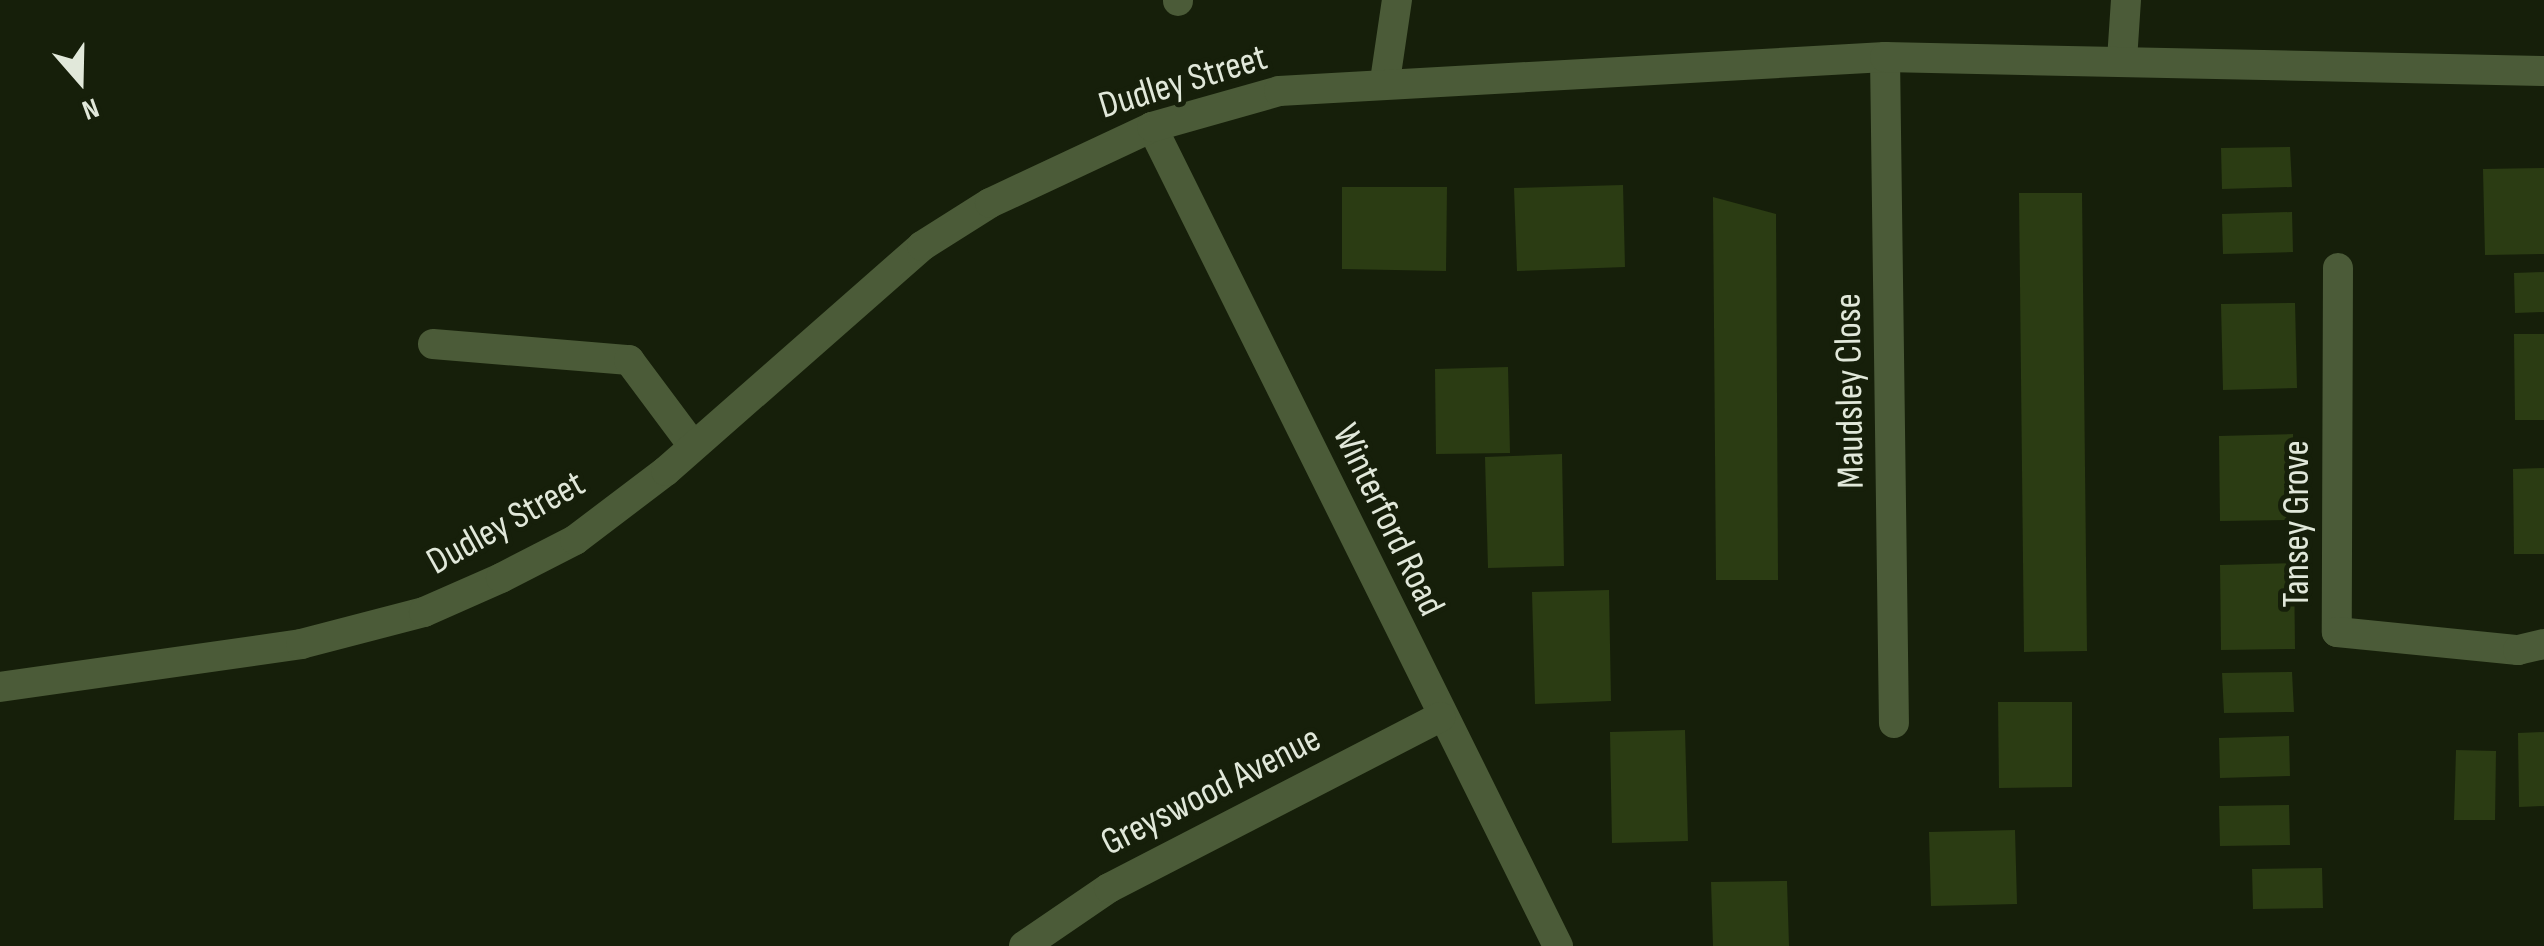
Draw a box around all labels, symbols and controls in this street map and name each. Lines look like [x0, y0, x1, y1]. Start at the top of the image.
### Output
north arrow [30, 30, 130, 130]
street label: Dudley Street [1093, 35, 1273, 129]
text: N [78, 91, 103, 127]
street label: Maudsley Close [1825, 293, 1875, 489]
street label: Winterford Road [1322, 417, 1454, 623]
street label: Tansey Grove [2274, 440, 2320, 608]
street label: Dudley Street [419, 461, 593, 585]
street label: Greyswood Avenue [1094, 716, 1328, 866]

